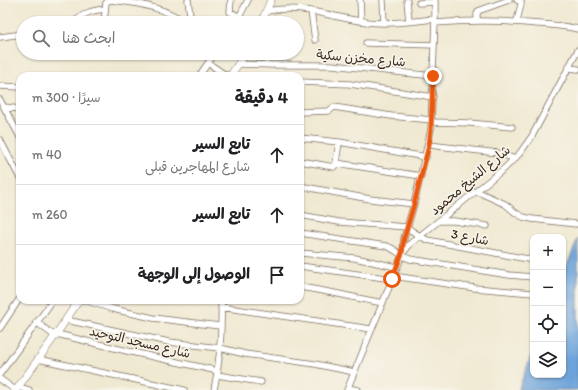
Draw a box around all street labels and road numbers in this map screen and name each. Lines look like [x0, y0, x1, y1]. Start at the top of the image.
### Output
street label: شارع مخزن سكية [316, 47, 406, 71]
street label: شارع الشيخ محمود [427, 142, 514, 219]
street label: شارع 3 [449, 226, 490, 250]
street label: شارع مسجد التوحيد [88, 323, 192, 363]

